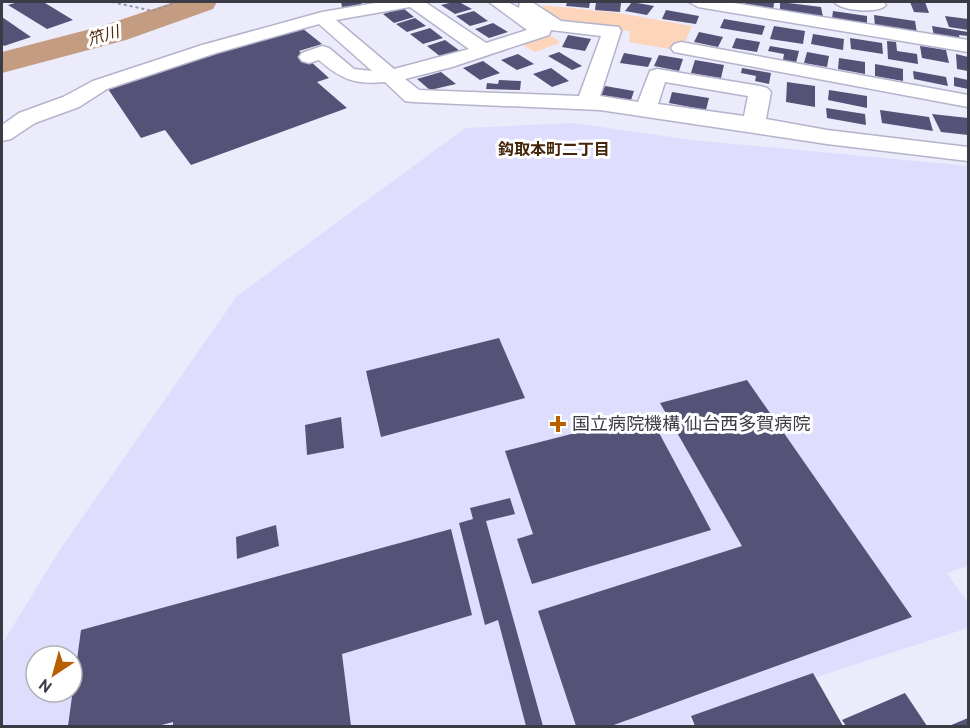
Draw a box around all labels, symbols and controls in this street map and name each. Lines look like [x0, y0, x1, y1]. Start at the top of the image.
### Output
water label: 笊川 [85, 22, 124, 51]
district label: 鈎取本町二丁目 [498, 141, 610, 161]
place label: 国立病院機構 仙台西多賀病院 [572, 414, 810, 437]
marker: 国立病院機構 仙台西多賀病院 [549, 415, 567, 433]
north arrow [24, 644, 84, 704]
text: N [36, 673, 57, 696]

